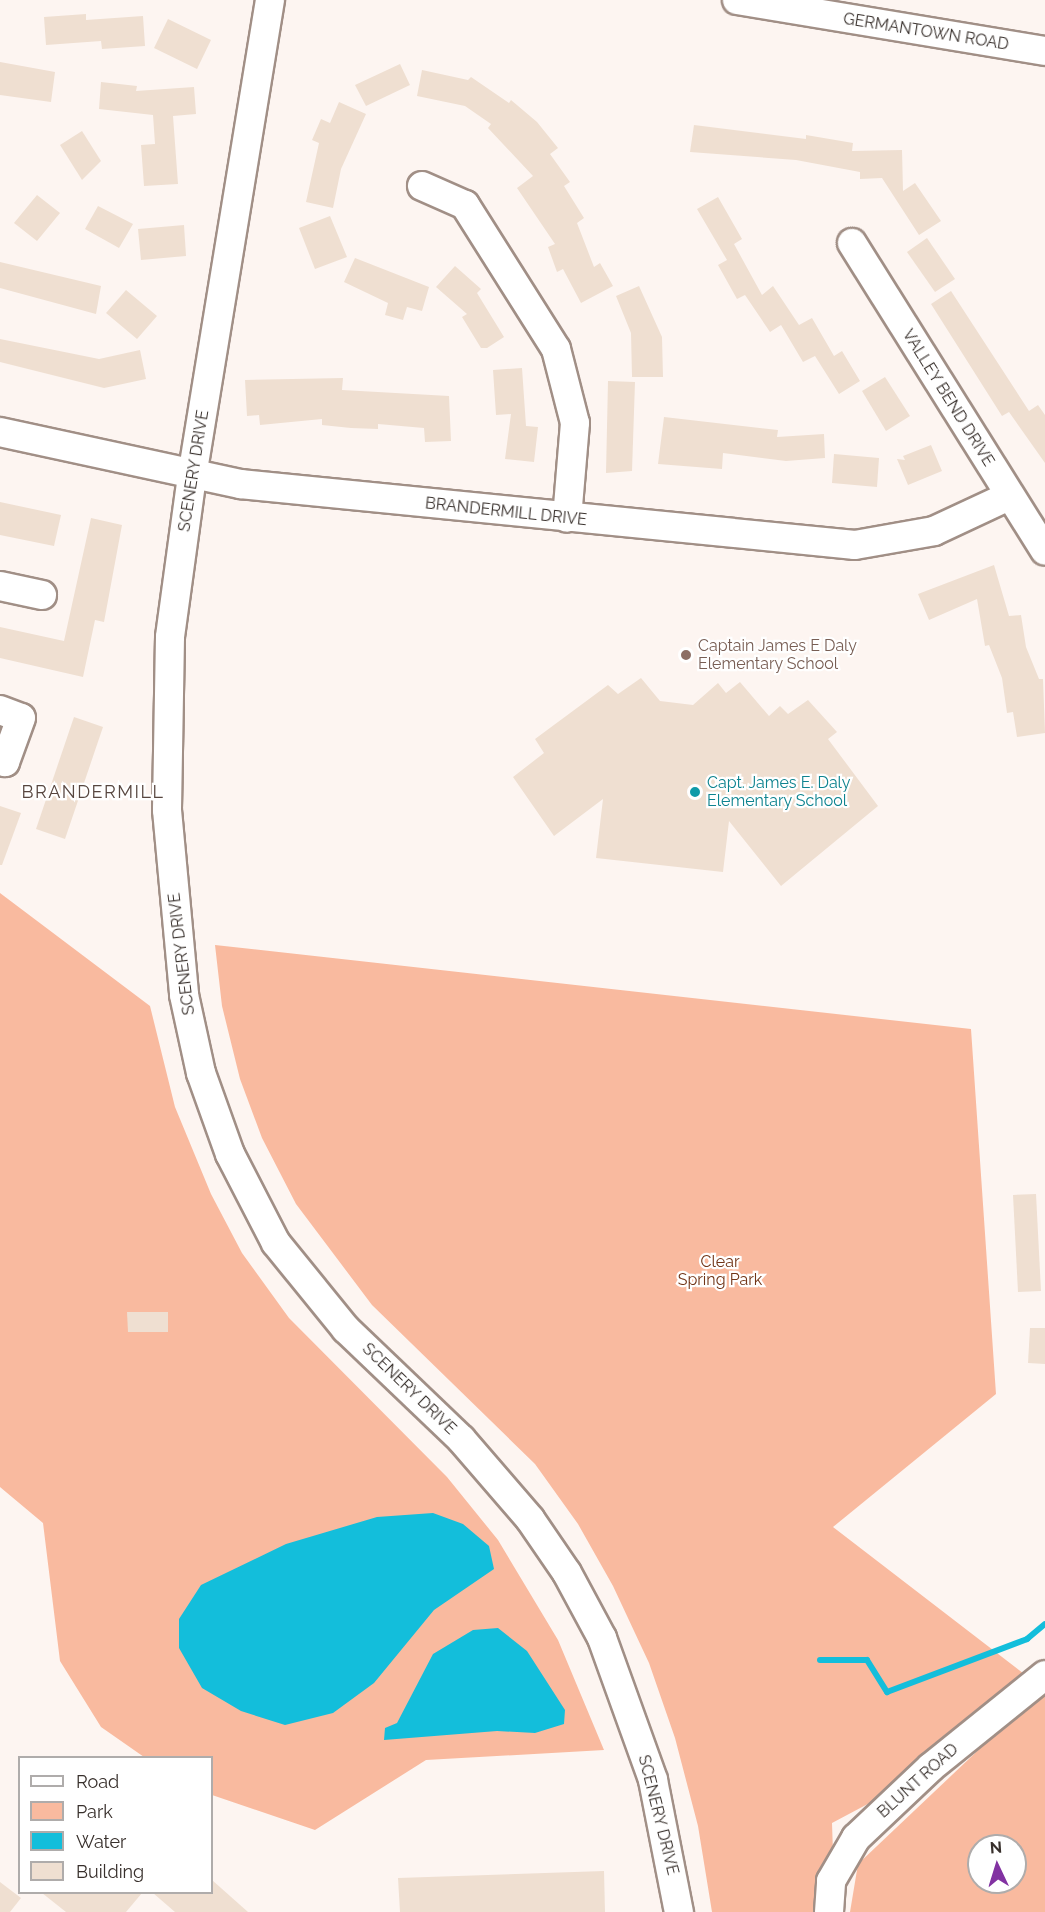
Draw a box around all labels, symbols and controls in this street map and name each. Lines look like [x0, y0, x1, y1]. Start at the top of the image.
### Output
street label: GERMANTOWN ROAD [842, 9, 1010, 55]
street label: VALLEY BEND DRIVE [898, 326, 998, 470]
street label: SCENERY DRIVE [175, 409, 213, 533]
street label: BRANDERMILL DRIVE [424, 494, 588, 530]
place label: Captain James E Daly Elementary School [698, 636, 857, 674]
marker: Captain James E Daly Elementary School [679, 648, 693, 662]
place label: Capt. James E. Daly Elementary School [707, 773, 851, 811]
district label: BRANDERMILL [21, 781, 165, 803]
marker: Capt. James E. Daly Elementary School [688, 785, 702, 799]
street label: SCENERY DRIVE [165, 892, 199, 1016]
park label: Clear Spring Park [678, 1252, 762, 1290]
street label: SCENERY DRIVE [358, 1339, 460, 1439]
street label: BLUNT ROAD [874, 1740, 962, 1822]
street label: SCENERY DRIVE [634, 1753, 682, 1877]
legend [18, 1756, 213, 1894]
text: Road [76, 1771, 119, 1792]
text: Park [76, 1801, 113, 1822]
text: Water [76, 1831, 126, 1852]
north arrow [967, 1834, 1027, 1894]
text: N [989, 1838, 1003, 1857]
text: Building [76, 1861, 144, 1882]

